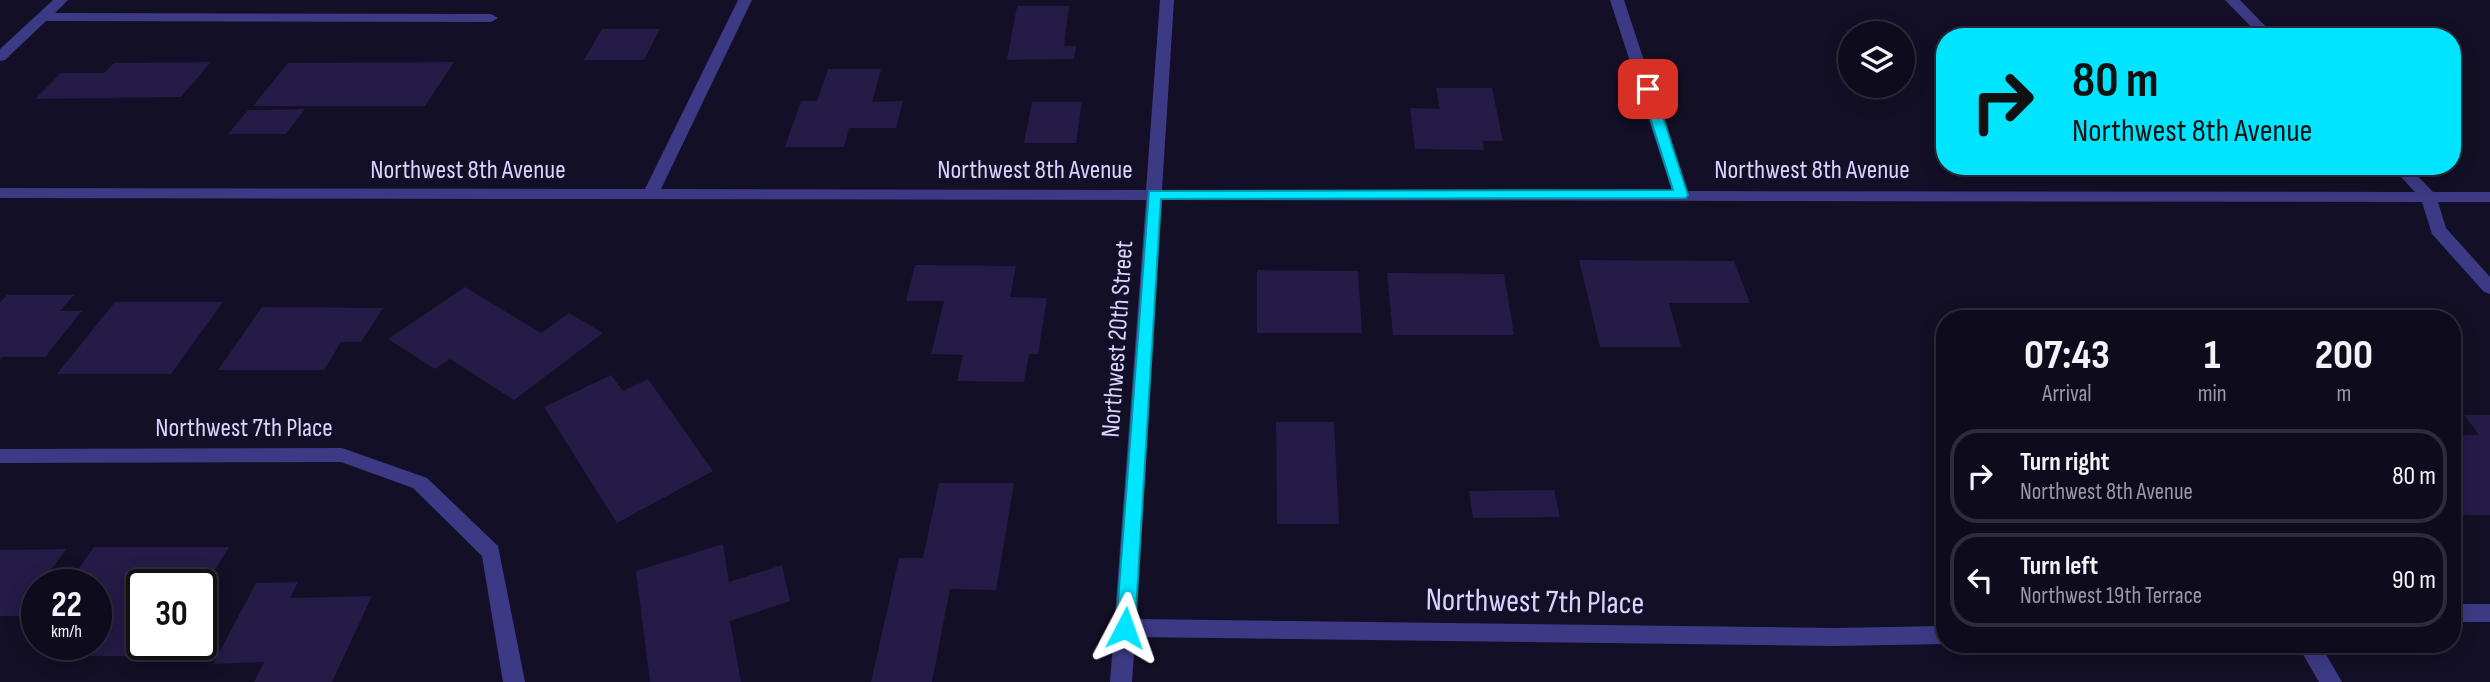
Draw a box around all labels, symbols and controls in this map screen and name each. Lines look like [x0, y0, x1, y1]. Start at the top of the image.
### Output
map controls [1838, 21, 1915, 98]
button: layers [1838, 21, 1915, 98]
text: 80 m [2072, 52, 2159, 111]
icon: right [1957, 56, 2048, 147]
pin [1618, 59, 1678, 119]
icon: arrive [1629, 70, 1667, 108]
text: Northwest 8th Avenue [2072, 112, 2312, 151]
street label: Northwest 8th Avenue [370, 155, 566, 186]
street label: Northwest 8th Avenue [937, 155, 1133, 186]
street label: Northwest 8th Avenue [1714, 155, 1910, 186]
street label: Northwest 20th Street [1096, 239, 1140, 439]
text: 07:43 [2024, 330, 2110, 381]
text: 1 [2204, 330, 2220, 381]
text: 200 [2315, 330, 2373, 381]
text: Arrival [2042, 380, 2092, 408]
text: min [2198, 380, 2227, 408]
text: m [2336, 380, 2351, 408]
street label: Northwest 7th Place [155, 413, 333, 444]
text: Turn right [2020, 447, 2109, 478]
icon: right [1961, 457, 1999, 495]
text: 80 m [2392, 461, 2436, 492]
text: Northwest 8th Avenue [2020, 478, 2193, 506]
text: Turn left [2020, 551, 2098, 582]
icon: left [1961, 561, 1999, 599]
text: 90 m [2392, 565, 2436, 596]
speed limit sign: 30 [126, 569, 217, 660]
street label: Northwest 7th Place [1425, 581, 1645, 623]
text: Northwest 19th Terrace [2020, 582, 2202, 610]
text: 22 [51, 584, 82, 627]
position arrow [1088, 591, 1162, 665]
text: km/h [51, 621, 82, 642]

